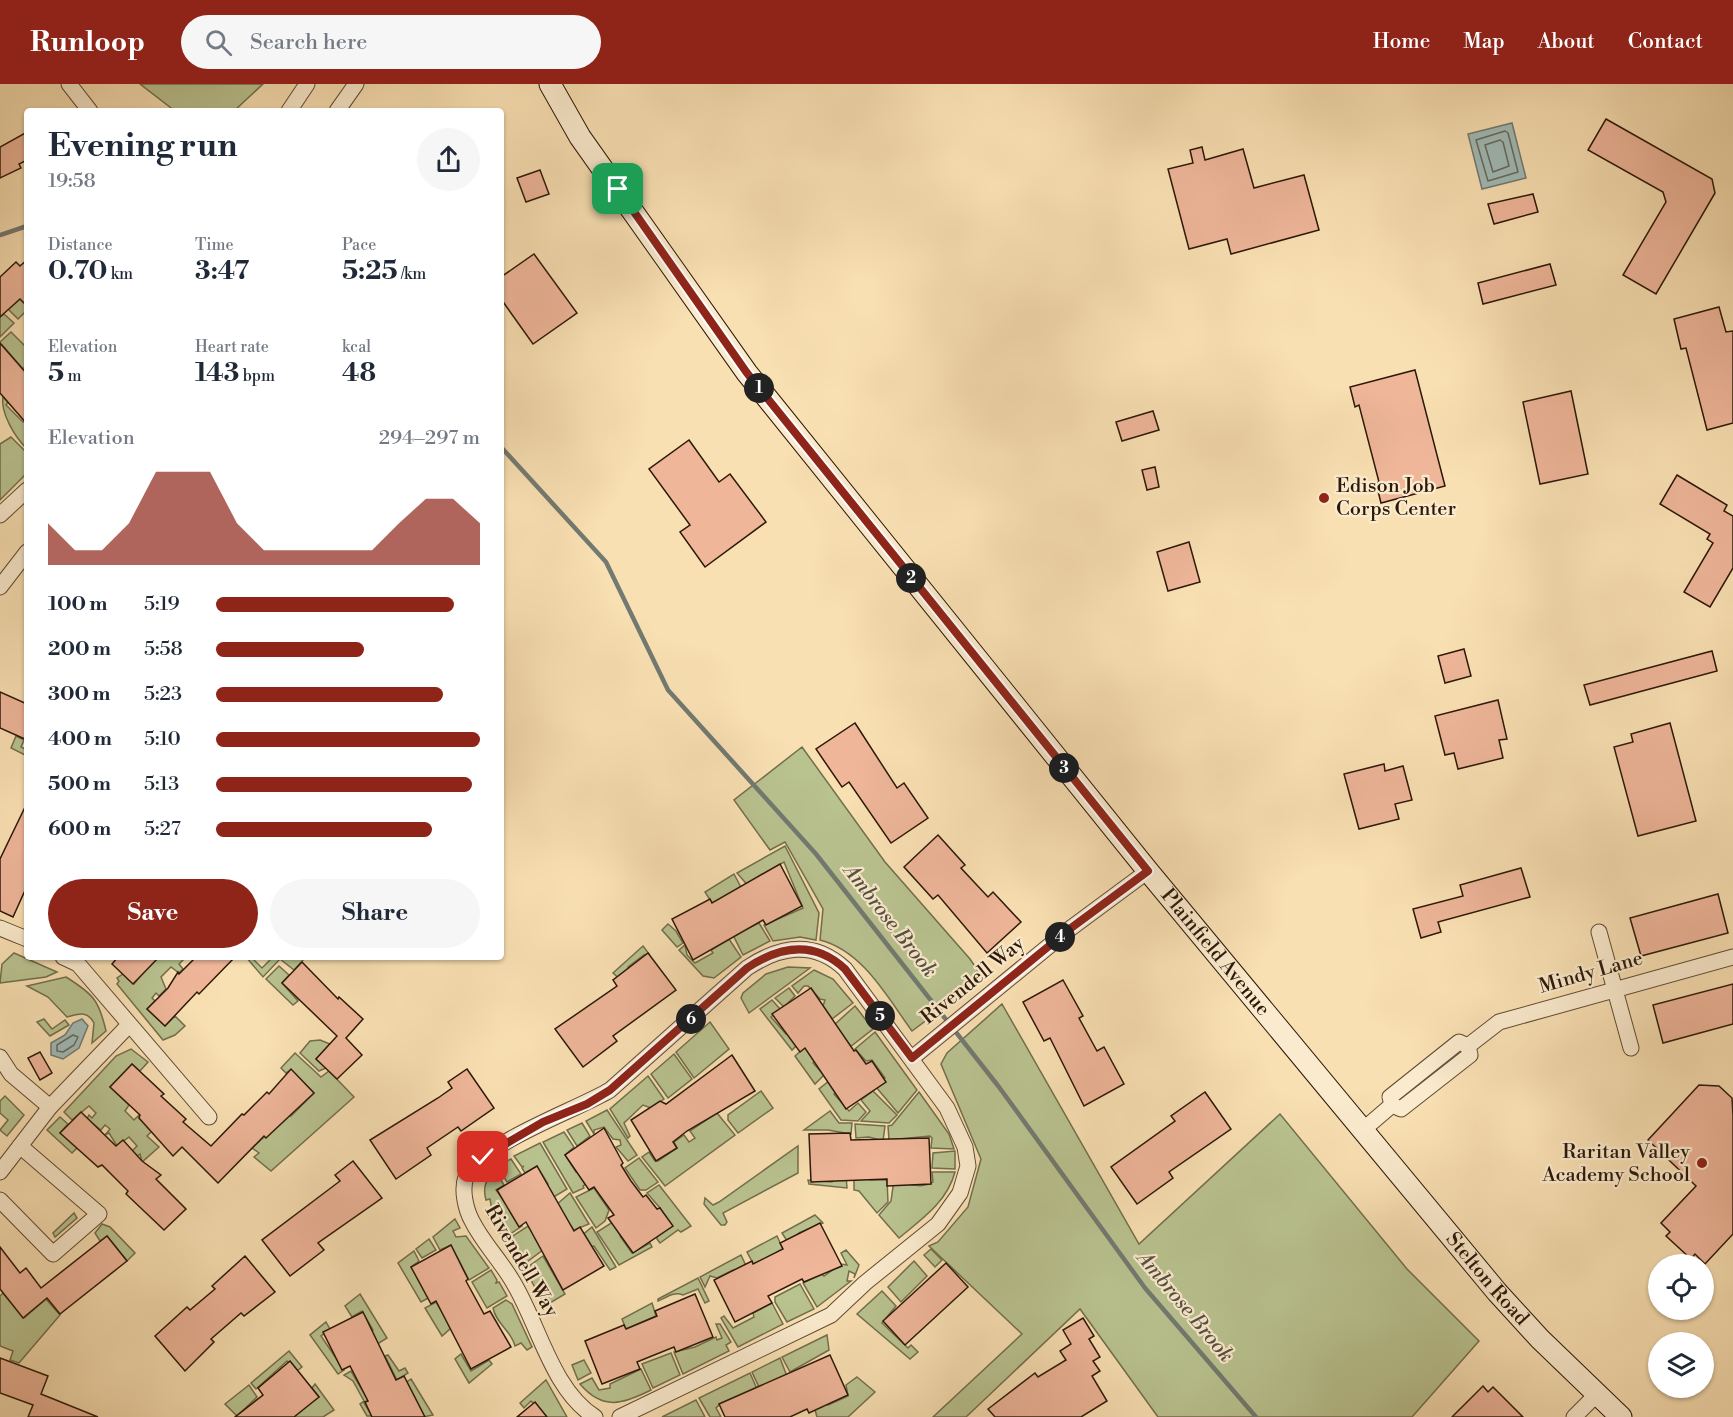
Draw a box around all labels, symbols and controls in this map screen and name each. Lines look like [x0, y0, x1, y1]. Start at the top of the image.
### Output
search box [181, 15, 601, 69]
text: Runloop [30, 25, 145, 60]
icon: search [202, 26, 235, 59]
text: Search here [250, 29, 367, 56]
text: Home [1373, 29, 1430, 55]
text: Map [1463, 29, 1505, 55]
text: About [1538, 29, 1595, 55]
text: Contact [1628, 29, 1703, 55]
text: Evening run [48, 126, 237, 167]
button: share [417, 128, 480, 191]
pin [592, 163, 643, 214]
text: 19:58 [48, 169, 96, 194]
icon: arrive [601, 172, 634, 205]
text: Distance [48, 235, 113, 255]
text: Time [195, 235, 234, 255]
text: Pace [342, 235, 376, 255]
text: 0.70 [48, 255, 107, 287]
text: 3:47 [195, 255, 249, 287]
text: 5:25 [342, 255, 398, 287]
text: km [107, 264, 133, 284]
text: /km [398, 264, 426, 284]
text: Elevation [48, 337, 117, 357]
text: Heart rate [195, 337, 269, 357]
text: kcal [342, 337, 371, 357]
text: 5 [48, 357, 64, 389]
text: 143 [195, 357, 239, 389]
text: 48 [342, 357, 376, 389]
text: m [64, 366, 81, 386]
text: bpm [239, 366, 275, 386]
pin: 1 [744, 373, 774, 403]
text: 1 [755, 378, 763, 398]
text: Elevation [48, 426, 135, 451]
text: 294–297 m [379, 426, 480, 451]
place label: Edison Job Corps Center [1336, 474, 1456, 522]
marker: Edison Job Corps Center [1317, 491, 1331, 505]
pin: 2 [896, 563, 926, 593]
text: 2 [906, 568, 916, 588]
text: 100 m [48, 592, 107, 617]
text: 5:19 [144, 592, 180, 617]
text: 200 m [48, 637, 111, 662]
text: 5:58 [144, 637, 183, 662]
text: 300 m [48, 682, 111, 707]
text: 5:23 [144, 682, 182, 707]
text: 400 m [48, 727, 112, 752]
text: 5:10 [144, 727, 181, 752]
pin: 3 [1049, 753, 1079, 783]
text: 3 [1059, 758, 1069, 778]
text: 500 m [48, 772, 111, 797]
text: 5:13 [144, 772, 179, 797]
text: 600 m [48, 817, 111, 842]
text: 5:27 [144, 817, 181, 842]
water label: Ambrose Brook [836, 857, 942, 983]
button: Save [48, 879, 258, 948]
button: Share [270, 879, 480, 948]
street label: Plainfield Avenue [1155, 884, 1275, 1021]
pin: 4 [1045, 922, 1075, 952]
text: 4 [1055, 927, 1065, 947]
street label: Rivendell Way [916, 931, 1030, 1030]
street label: Mindy Lane [1536, 946, 1646, 1000]
pin: 5 [865, 1001, 895, 1031]
pin: 6 [676, 1004, 706, 1034]
text: 5 [875, 1006, 885, 1026]
text: 6 [686, 1009, 696, 1029]
pin [457, 1131, 508, 1182]
icon: check [466, 1140, 499, 1173]
place label: Raritan Valley Academy School [1541, 1140, 1690, 1188]
marker: Raritan Valley Academy School [1695, 1156, 1709, 1170]
street label: Rivendell Way [479, 1200, 563, 1322]
street label: Stelton Road [1440, 1227, 1534, 1331]
water label: Ambrose Brook [1130, 1245, 1239, 1368]
map controls [1648, 1254, 1714, 1398]
button: locate [1648, 1254, 1714, 1320]
button: layers [1648, 1332, 1714, 1398]

